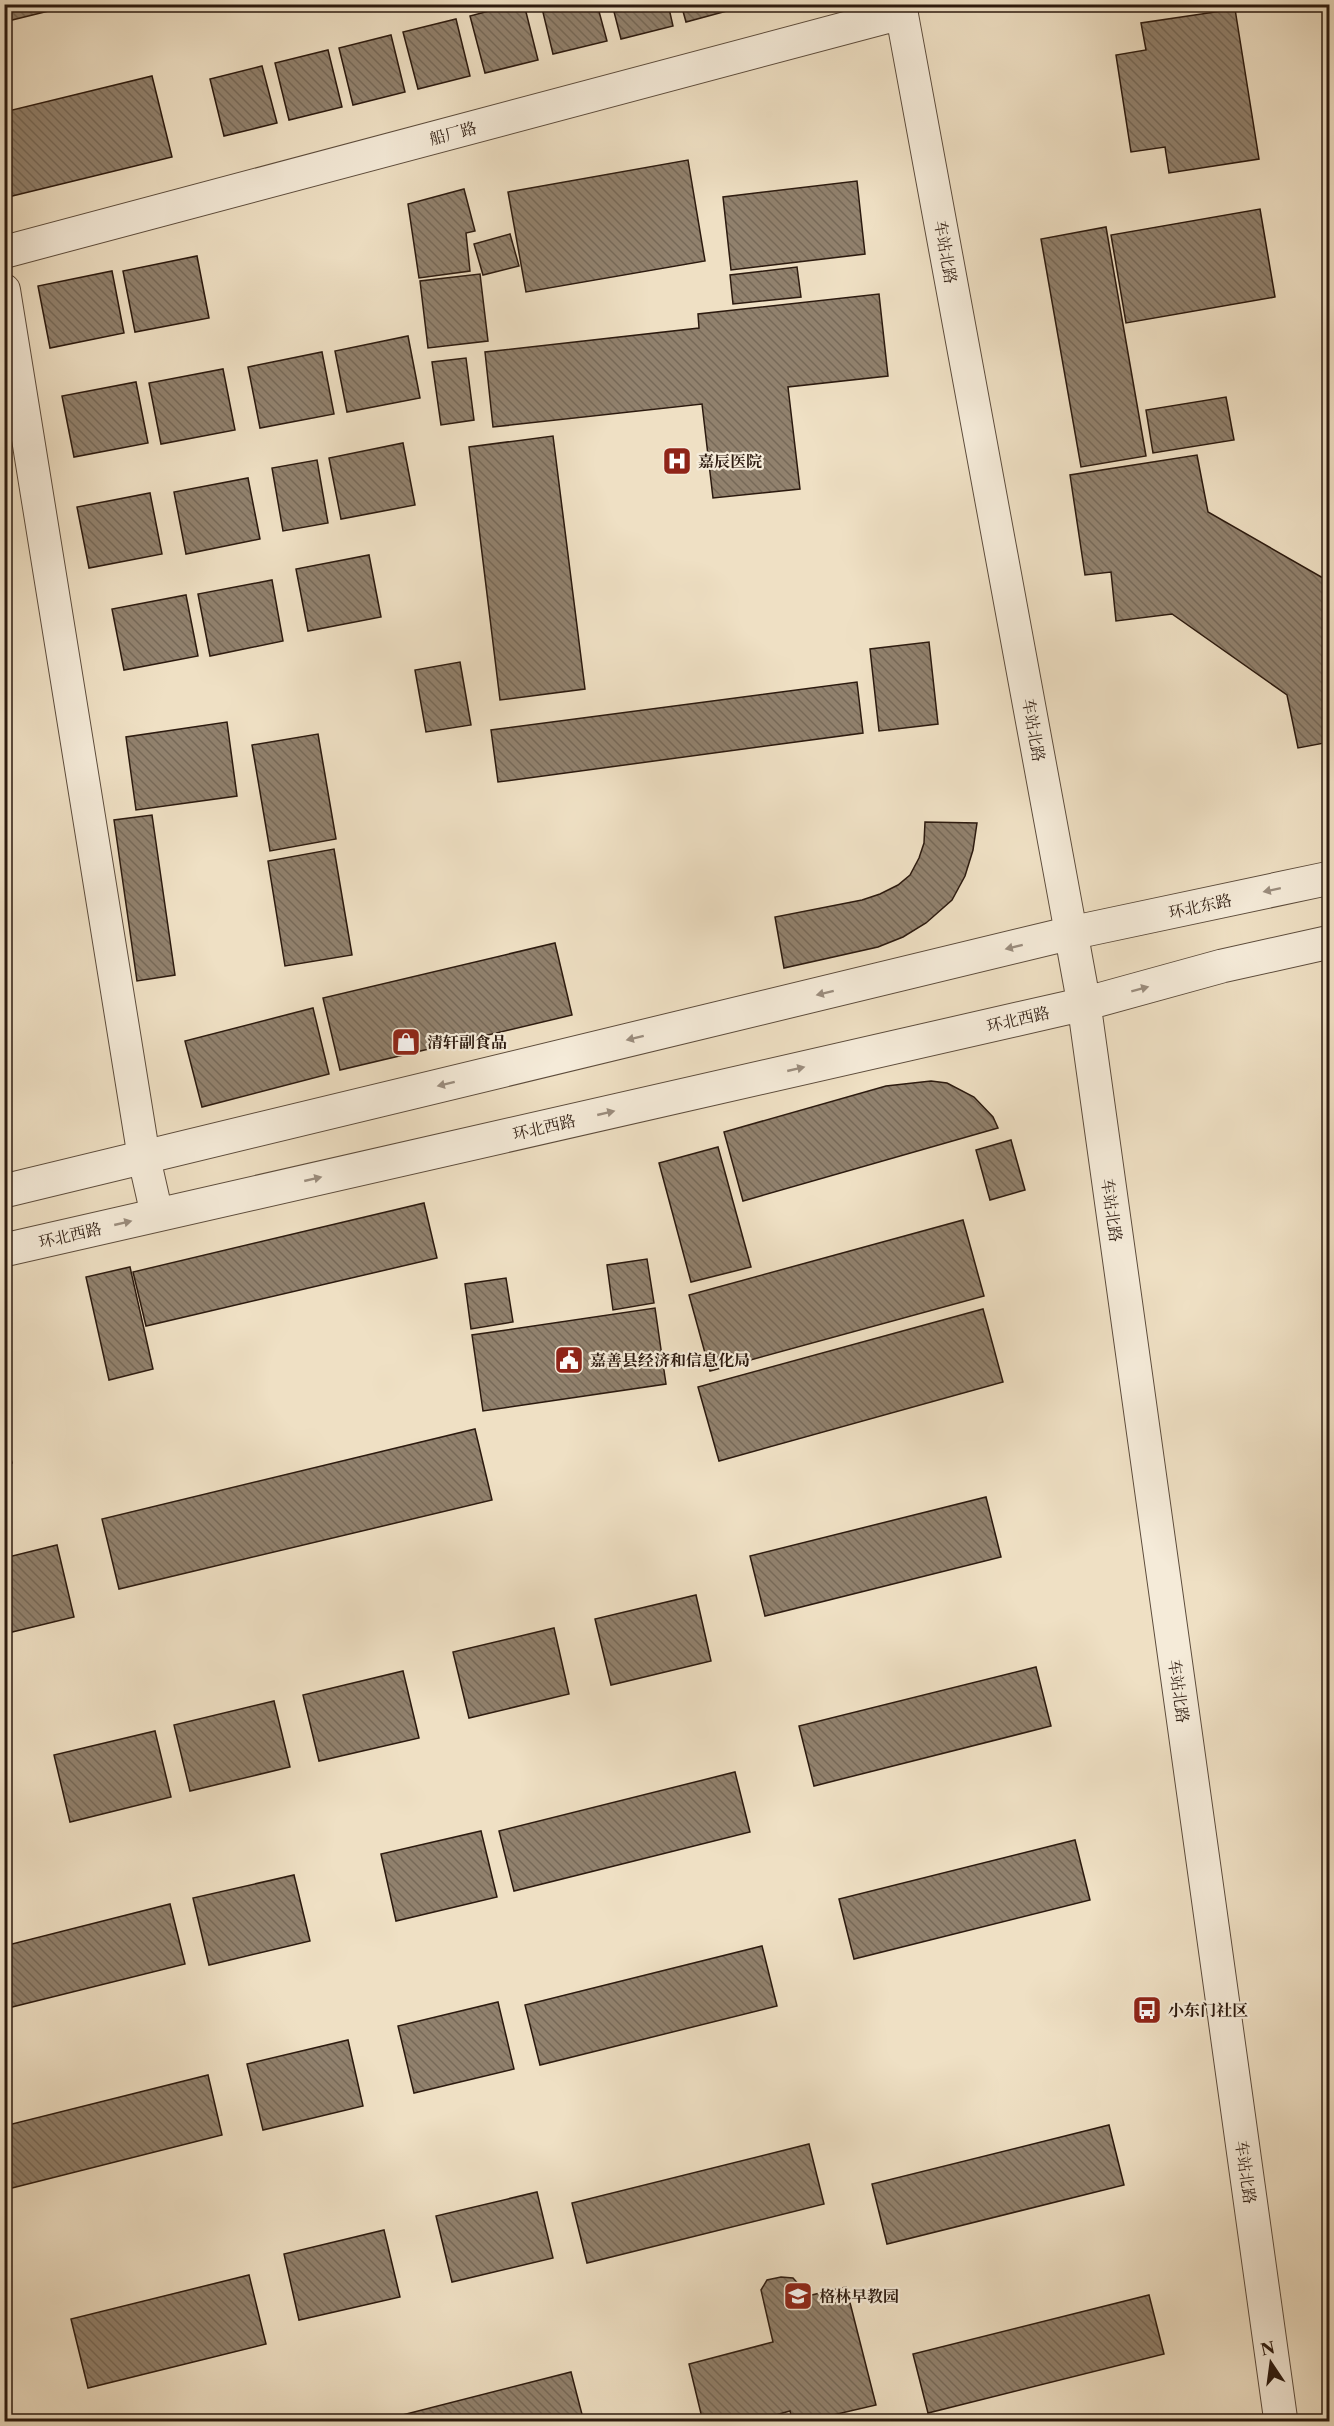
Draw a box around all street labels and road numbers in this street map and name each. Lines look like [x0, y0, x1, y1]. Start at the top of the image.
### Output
street label: 船厂路 [427, 117, 479, 149]
street label: 车站北路 [931, 219, 961, 285]
street label: 车站北路 [1019, 697, 1049, 763]
street label: 环北东路 [1167, 890, 1233, 922]
street label: 环北西路 [985, 1002, 1051, 1036]
street label: 环北西路 [511, 1110, 577, 1144]
street label: 车站北路 [1098, 1177, 1126, 1243]
street label: 环北西路 [37, 1218, 103, 1252]
street label: 车站北路 [1165, 1658, 1193, 1724]
street label: 车站北路 [1232, 2139, 1260, 2205]

